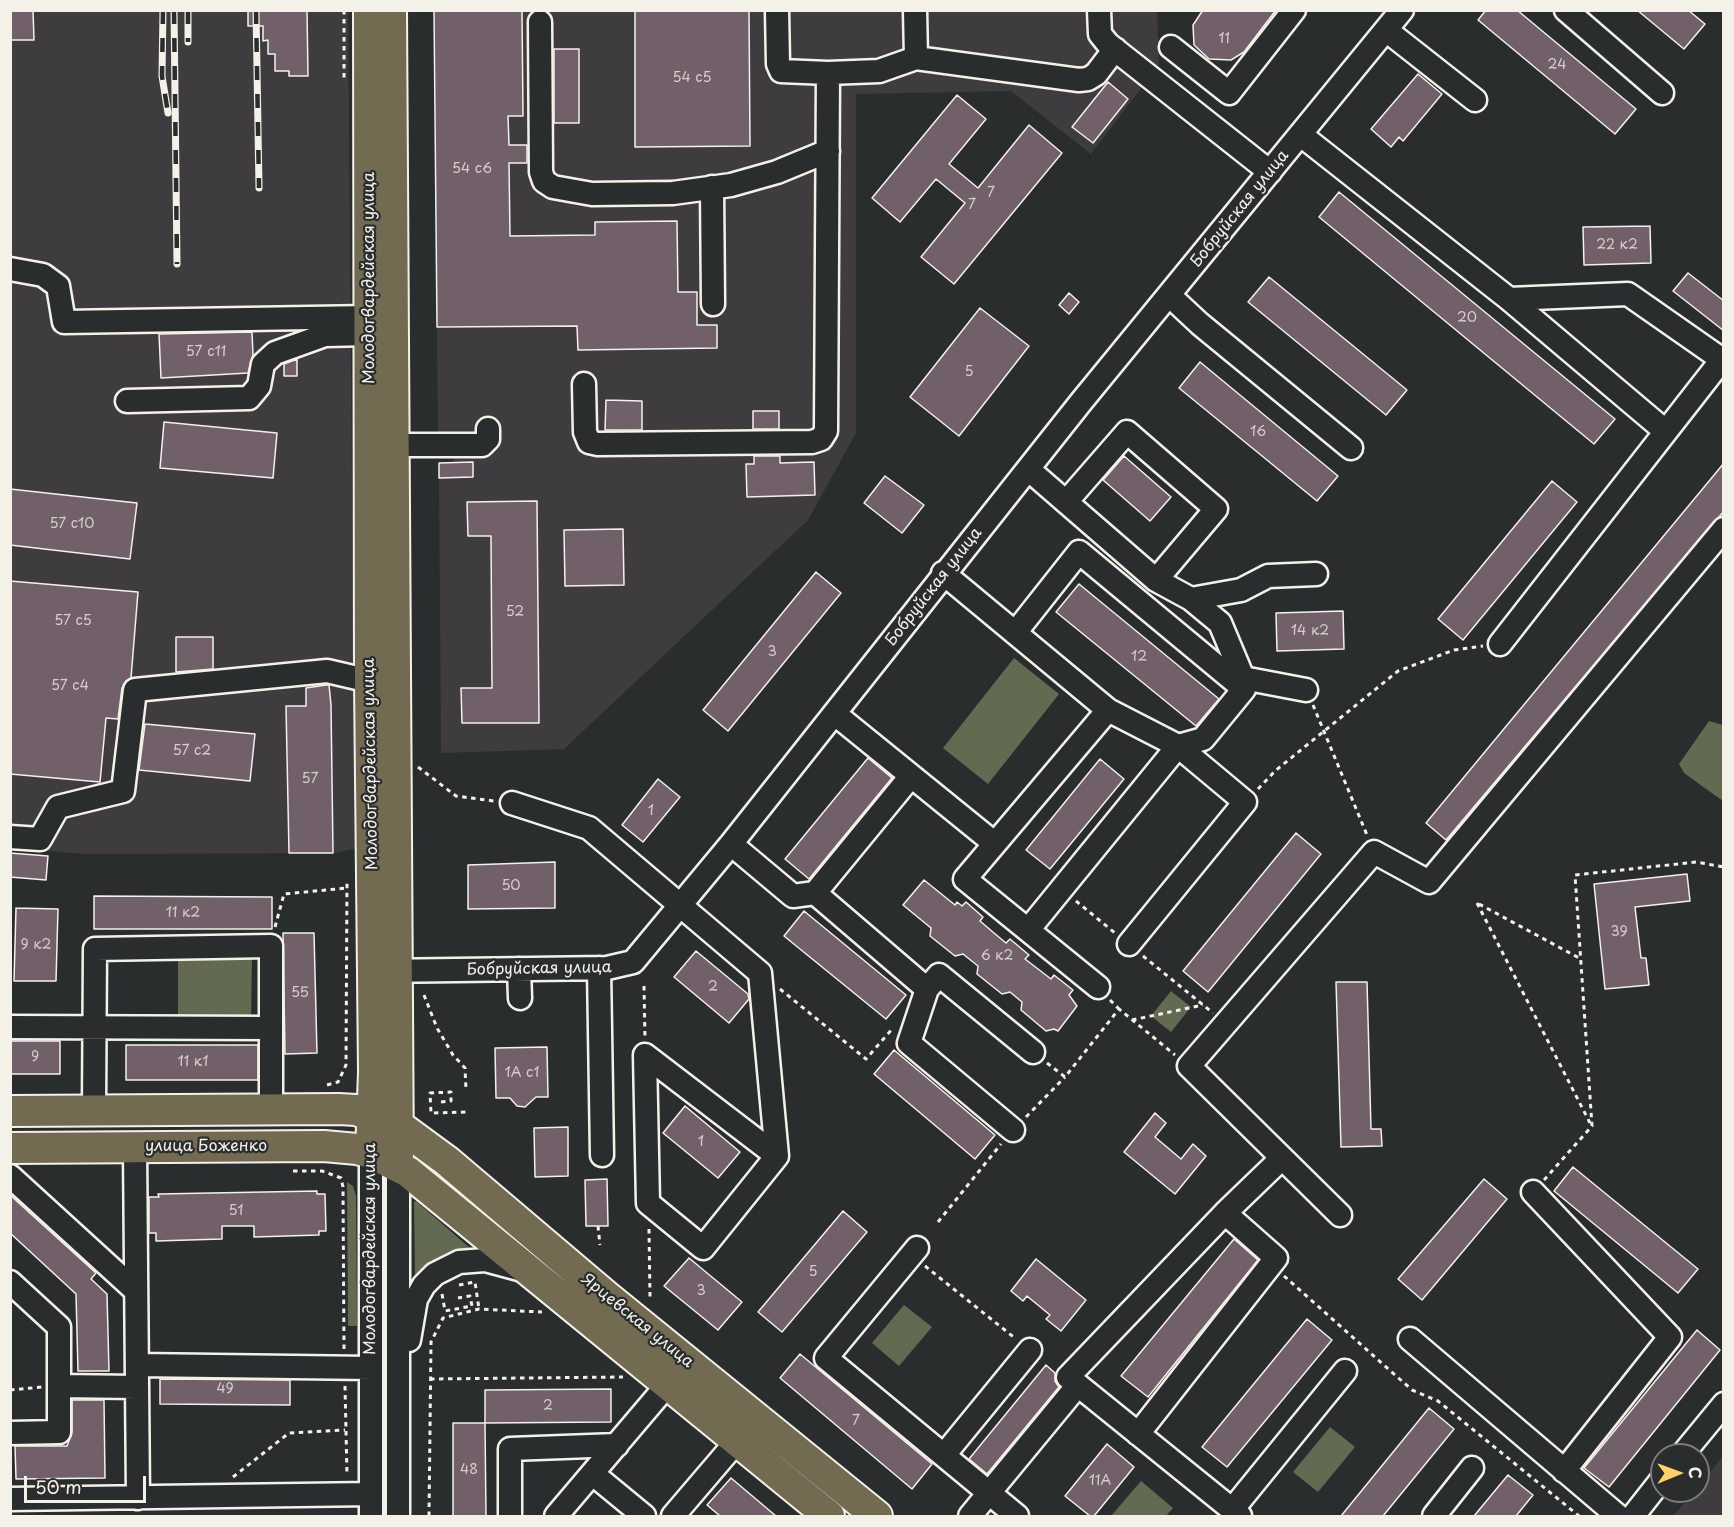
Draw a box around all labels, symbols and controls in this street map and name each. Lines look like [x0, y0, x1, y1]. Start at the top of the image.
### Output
house number: 11 [1218, 31, 1230, 47]
house number: 24 [1548, 57, 1566, 73]
house number: 54 с5 [672, 70, 712, 86]
street label: Бобруйская улица [1187, 147, 1293, 271]
house number: 54 с6 [452, 161, 492, 177]
street label: Молодогвардейская улица [360, 172, 380, 384]
house number: 7 [987, 185, 995, 201]
house number: 7 [968, 197, 976, 213]
house number: 22 к2 [1596, 237, 1638, 253]
house number: 20 [1457, 310, 1477, 326]
house number: 57 с11 [186, 344, 226, 360]
house number: 5 [964, 364, 974, 380]
house number: 16 [1250, 424, 1266, 440]
house number: 57 с10 [49, 516, 95, 532]
street label: Бобруйская улица [882, 524, 986, 650]
house number: 52 [506, 604, 524, 620]
house number: 57 с5 [54, 613, 92, 629]
house number: 14 к2 [1291, 623, 1329, 639]
house number: 3 [767, 644, 777, 660]
house number: 12 [1131, 649, 1147, 665]
street label: Молодогвардейская улица [360, 658, 382, 870]
house number: 57 с4 [51, 678, 89, 694]
house number: 57 с2 [173, 743, 211, 759]
house number: 57 [302, 771, 318, 787]
house number: 1 [648, 803, 654, 819]
house number: 50 [501, 878, 521, 894]
house number: 11 к2 [166, 905, 200, 921]
house number: 39 [1610, 924, 1628, 940]
house number: 9 к2 [21, 937, 51, 953]
house number: 6 к2 [981, 948, 1013, 964]
street label: Бобруйская улица [466, 958, 612, 980]
house number: 2 [708, 979, 718, 995]
house number: 55 [291, 985, 309, 1001]
house number: 9 [31, 1049, 39, 1065]
house number: 11 к1 [178, 1054, 208, 1070]
house number: 1А с1 [504, 1065, 540, 1081]
house number: 1 [698, 1134, 704, 1150]
street label: улица Боженко [145, 1137, 267, 1157]
street label: Молодогвардейская улица [361, 1143, 381, 1355]
house number: 51 [229, 1203, 243, 1219]
house number: 5 [808, 1264, 818, 1280]
street label: Ярцевская улица [577, 1270, 697, 1372]
house number: 3 [696, 1283, 706, 1299]
house number: 49 [216, 1381, 234, 1397]
house number: 2 [543, 1398, 553, 1414]
house number: 7 [852, 1413, 860, 1429]
north arrow [1650, 1443, 1710, 1503]
house number: 48 [460, 1462, 478, 1478]
scale bar [27, 1464, 148, 1502]
text: С [1684, 1466, 1708, 1479]
text: 50 m [35, 1473, 82, 1500]
house number: 11А [1089, 1473, 1111, 1489]

